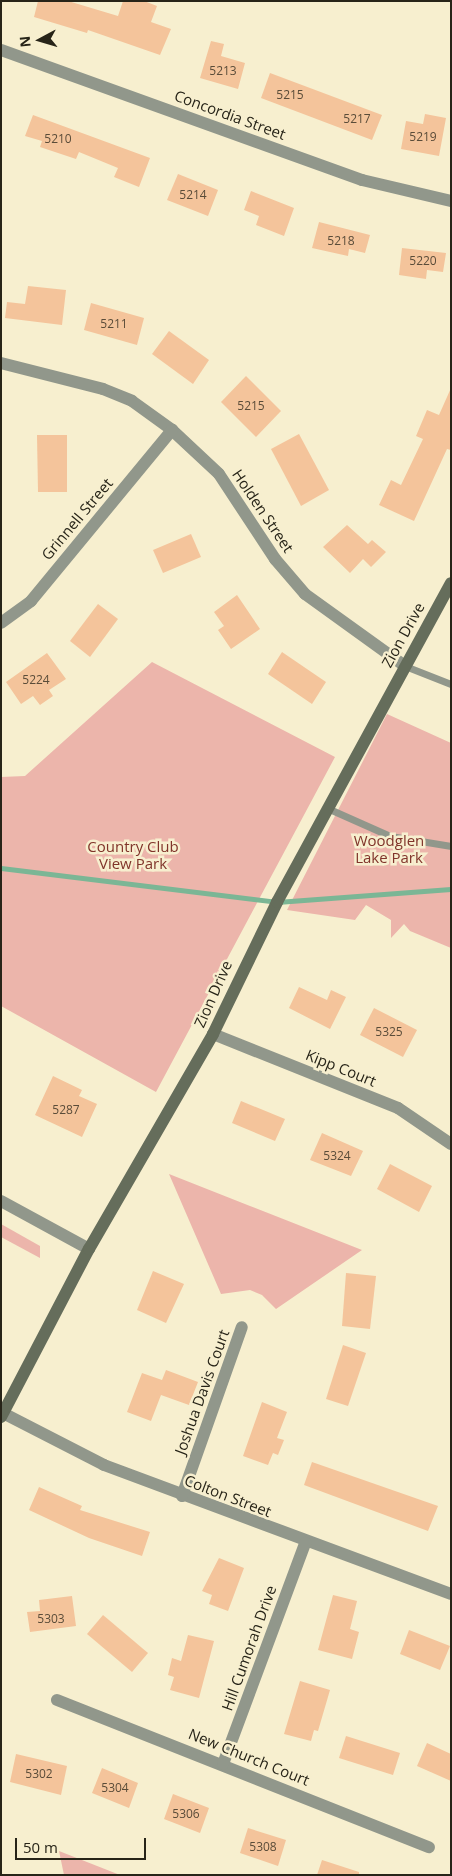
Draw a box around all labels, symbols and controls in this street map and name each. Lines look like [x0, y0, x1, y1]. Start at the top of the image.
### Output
north arrow [15, 15, 65, 65]
text: N [15, 35, 35, 48]
house number: 5213 [209, 64, 237, 78]
street label: Concordia Street [172, 87, 288, 143]
house number: 5215 [276, 88, 304, 102]
house number: 5217 [343, 112, 371, 126]
house number: 5219 [409, 130, 437, 144]
house number: 5210 [44, 132, 72, 146]
house number: 5214 [179, 188, 207, 202]
house number: 5218 [327, 234, 355, 248]
house number: 5220 [409, 254, 437, 268]
house number: 5211 [100, 317, 128, 331]
house number: 5215 [237, 399, 265, 413]
street label: Holden Street [229, 466, 297, 556]
street label: Grinnell Street [38, 475, 116, 563]
street label: Zion Drive [378, 599, 428, 671]
house number: 5224 [22, 673, 50, 687]
park label: Woodglen Lake Park [354, 831, 424, 866]
park label: Country Club View Park [87, 837, 179, 872]
street label: Zion Drive [190, 958, 236, 1030]
house number: 5325 [375, 1025, 403, 1039]
street label: Kipp Court [303, 1046, 379, 1090]
house number: 5287 [52, 1103, 80, 1117]
house number: 5324 [323, 1149, 351, 1163]
street label: Joshua Davis Court [171, 1327, 233, 1457]
street label: Colton Street [182, 1471, 274, 1521]
street label: Hill Cumorah Drive [218, 1583, 280, 1713]
house number: 5303 [37, 1612, 65, 1626]
street label: New Church Court [186, 1725, 312, 1789]
house number: 5302 [25, 1767, 53, 1781]
house number: 5304 [101, 1781, 129, 1795]
house number: 5306 [172, 1807, 200, 1821]
scale bar [18, 1828, 149, 1860]
text: 50 m [23, 1837, 58, 1857]
house number: 5308 [249, 1840, 277, 1854]

